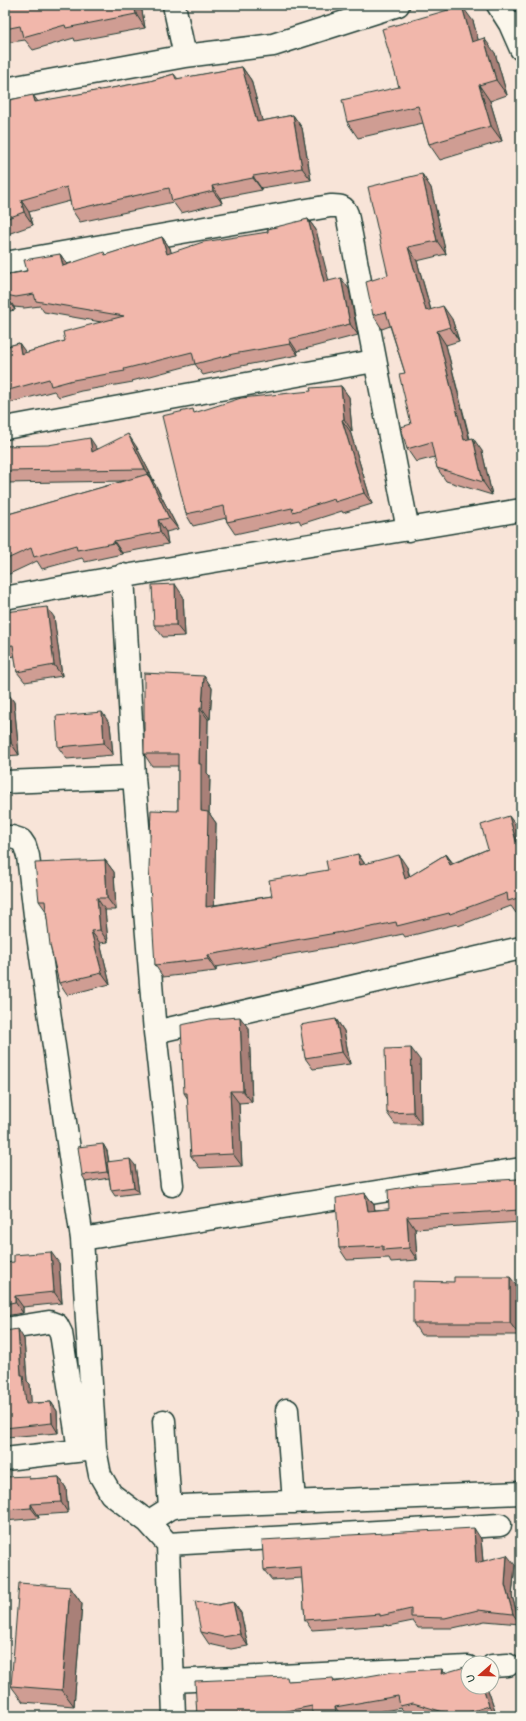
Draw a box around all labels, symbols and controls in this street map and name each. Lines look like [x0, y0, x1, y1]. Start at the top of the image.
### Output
north arrow [460, 1655, 500, 1695]
text: U [464, 1673, 478, 1684]

